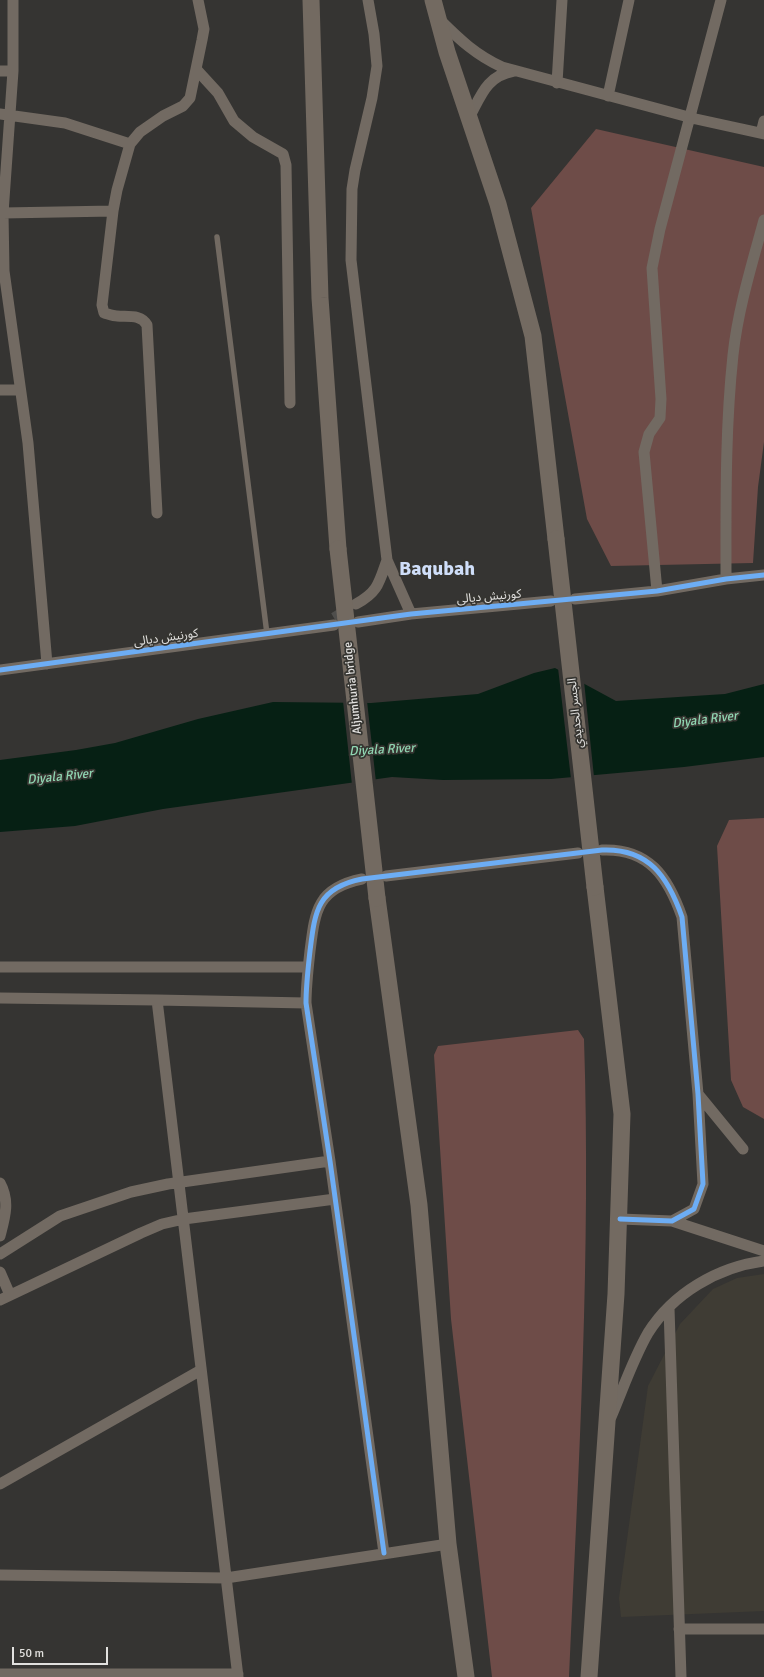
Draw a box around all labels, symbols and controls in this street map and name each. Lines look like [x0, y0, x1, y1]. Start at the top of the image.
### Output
district label: Baqubah [399, 558, 475, 582]
street label: كورنيش ديالى [456, 587, 522, 607]
street label: كورنيش ديالى [133, 626, 199, 650]
street label: Aljumhuria bridge [341, 641, 365, 735]
street label: الجسر الحديدي [565, 677, 587, 749]
water label: Diyala River [671, 708, 739, 732]
water label: Diyala River [349, 740, 415, 760]
water label: Diyala River [26, 766, 94, 788]
scale bar [14, 1639, 110, 1665]
text: 50 m [19, 1646, 44, 1661]

